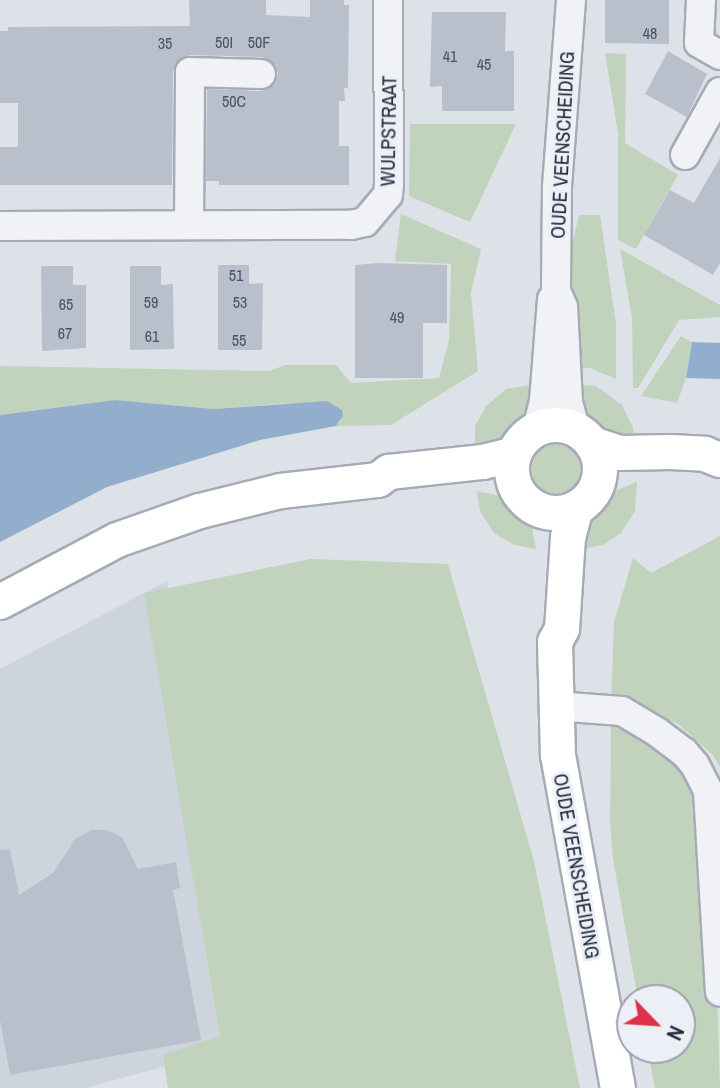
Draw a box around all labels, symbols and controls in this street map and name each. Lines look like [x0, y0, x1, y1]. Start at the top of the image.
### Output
house number: 48 [643, 23, 657, 43]
house number: 50I [215, 32, 233, 52]
house number: 50F [248, 32, 270, 52]
house number: 35 [158, 33, 172, 53]
house number: 41 [443, 46, 457, 66]
street label: OUDE VEENSCHEIDING [545, 51, 579, 239]
house number: 45 [477, 54, 491, 74]
street label: WULPSTRAAT [375, 75, 401, 187]
house number: 50C [222, 91, 246, 111]
house number: 51 [229, 265, 243, 285]
house number: 59 [144, 292, 158, 312]
house number: 53 [233, 292, 247, 312]
house number: 65 [59, 294, 73, 314]
house number: 49 [390, 307, 404, 327]
house number: 67 [58, 323, 72, 343]
house number: 61 [145, 326, 159, 346]
house number: 55 [232, 330, 246, 350]
street label: OUDE VEENSCHEIDING [549, 771, 605, 961]
north arrow [616, 984, 696, 1064]
text: N [660, 1021, 692, 1046]

